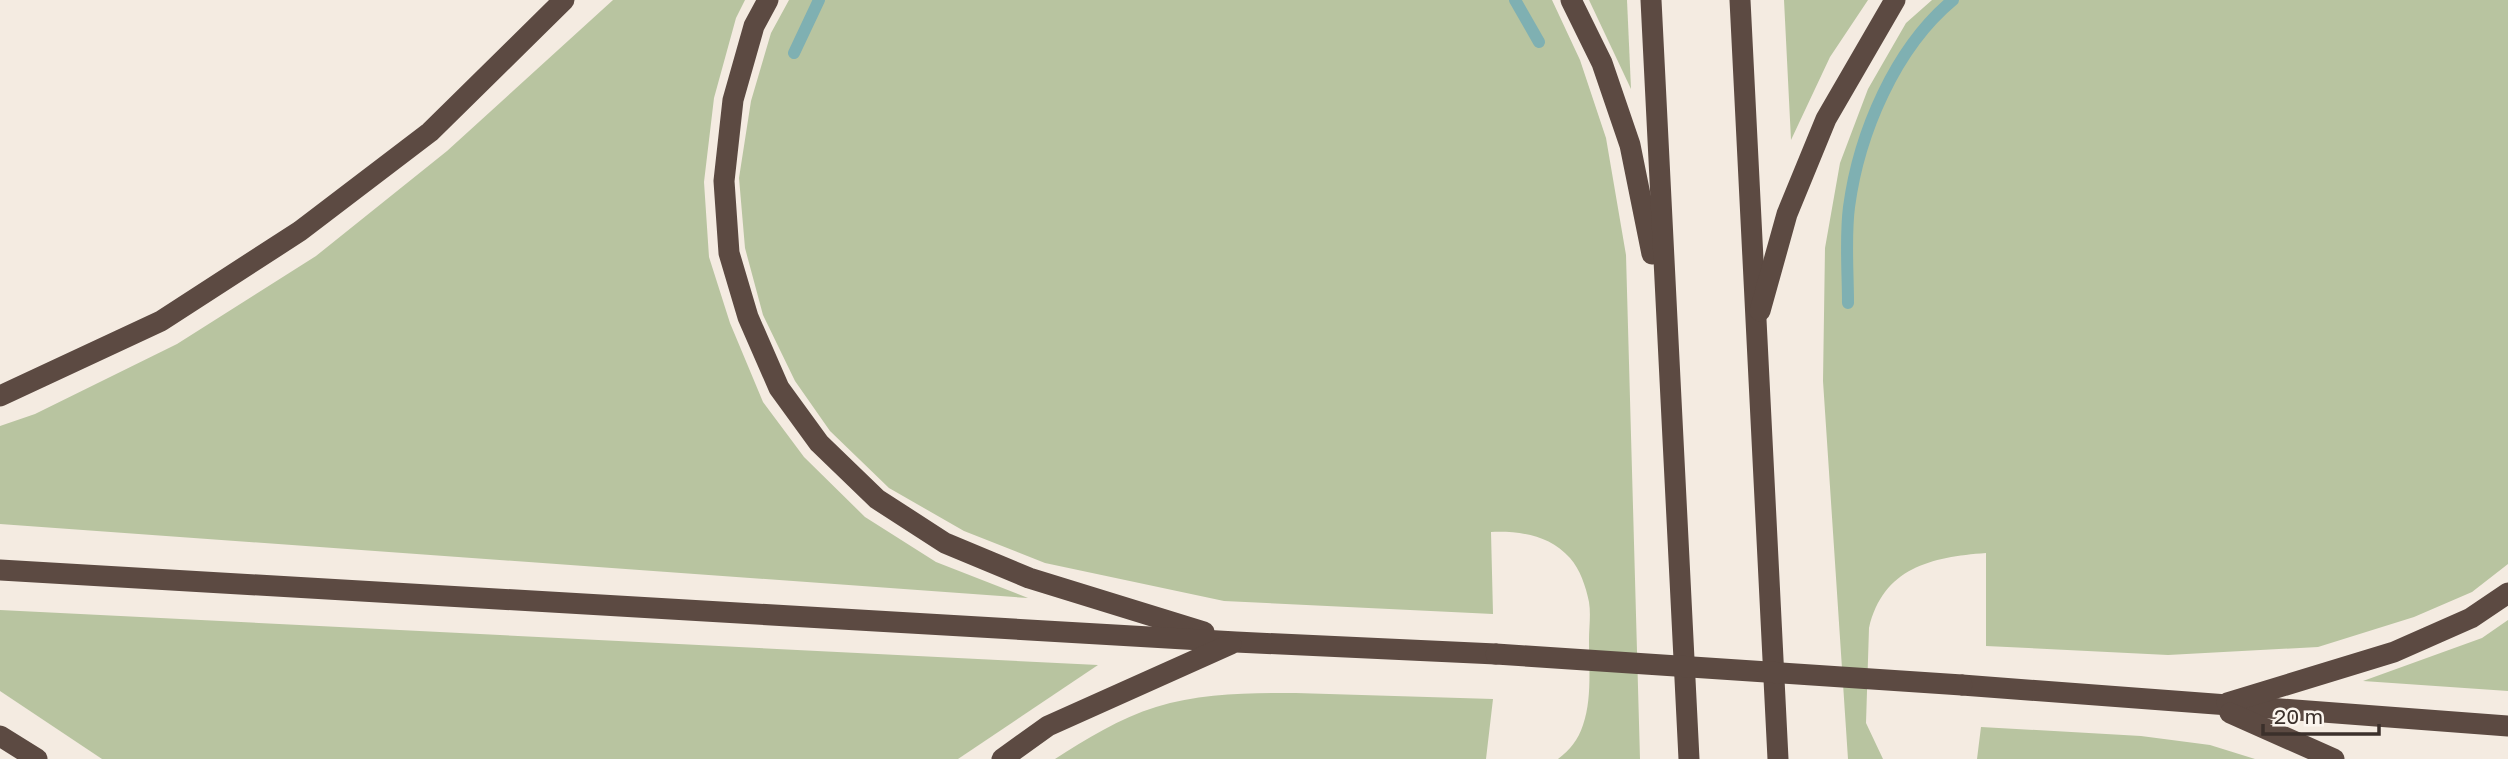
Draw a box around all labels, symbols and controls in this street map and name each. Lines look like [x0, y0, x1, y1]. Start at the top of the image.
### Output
scale bar [2263, 692, 2378, 736]
text: 20 m [2274, 703, 2323, 729]

